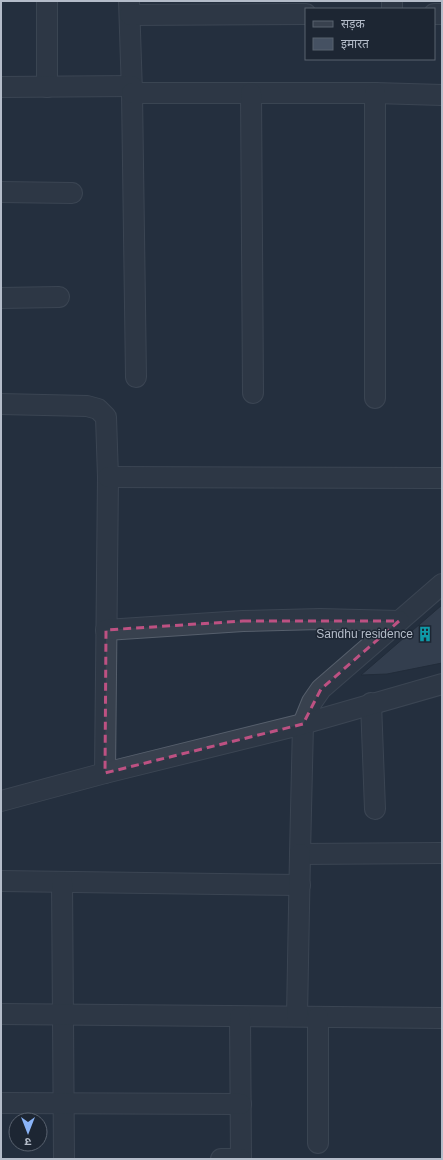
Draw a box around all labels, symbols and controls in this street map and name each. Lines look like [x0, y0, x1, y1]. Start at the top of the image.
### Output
legend [305, 8, 435, 60]
text: सड़क [341, 17, 366, 31]
text: इमारत [341, 37, 370, 51]
building icon: Sandhu residence [416, 625, 434, 643]
place label: Sandhu residence [316, 627, 413, 641]
north arrow [8, 1112, 48, 1152]
text: उ [24, 1136, 31, 1148]

